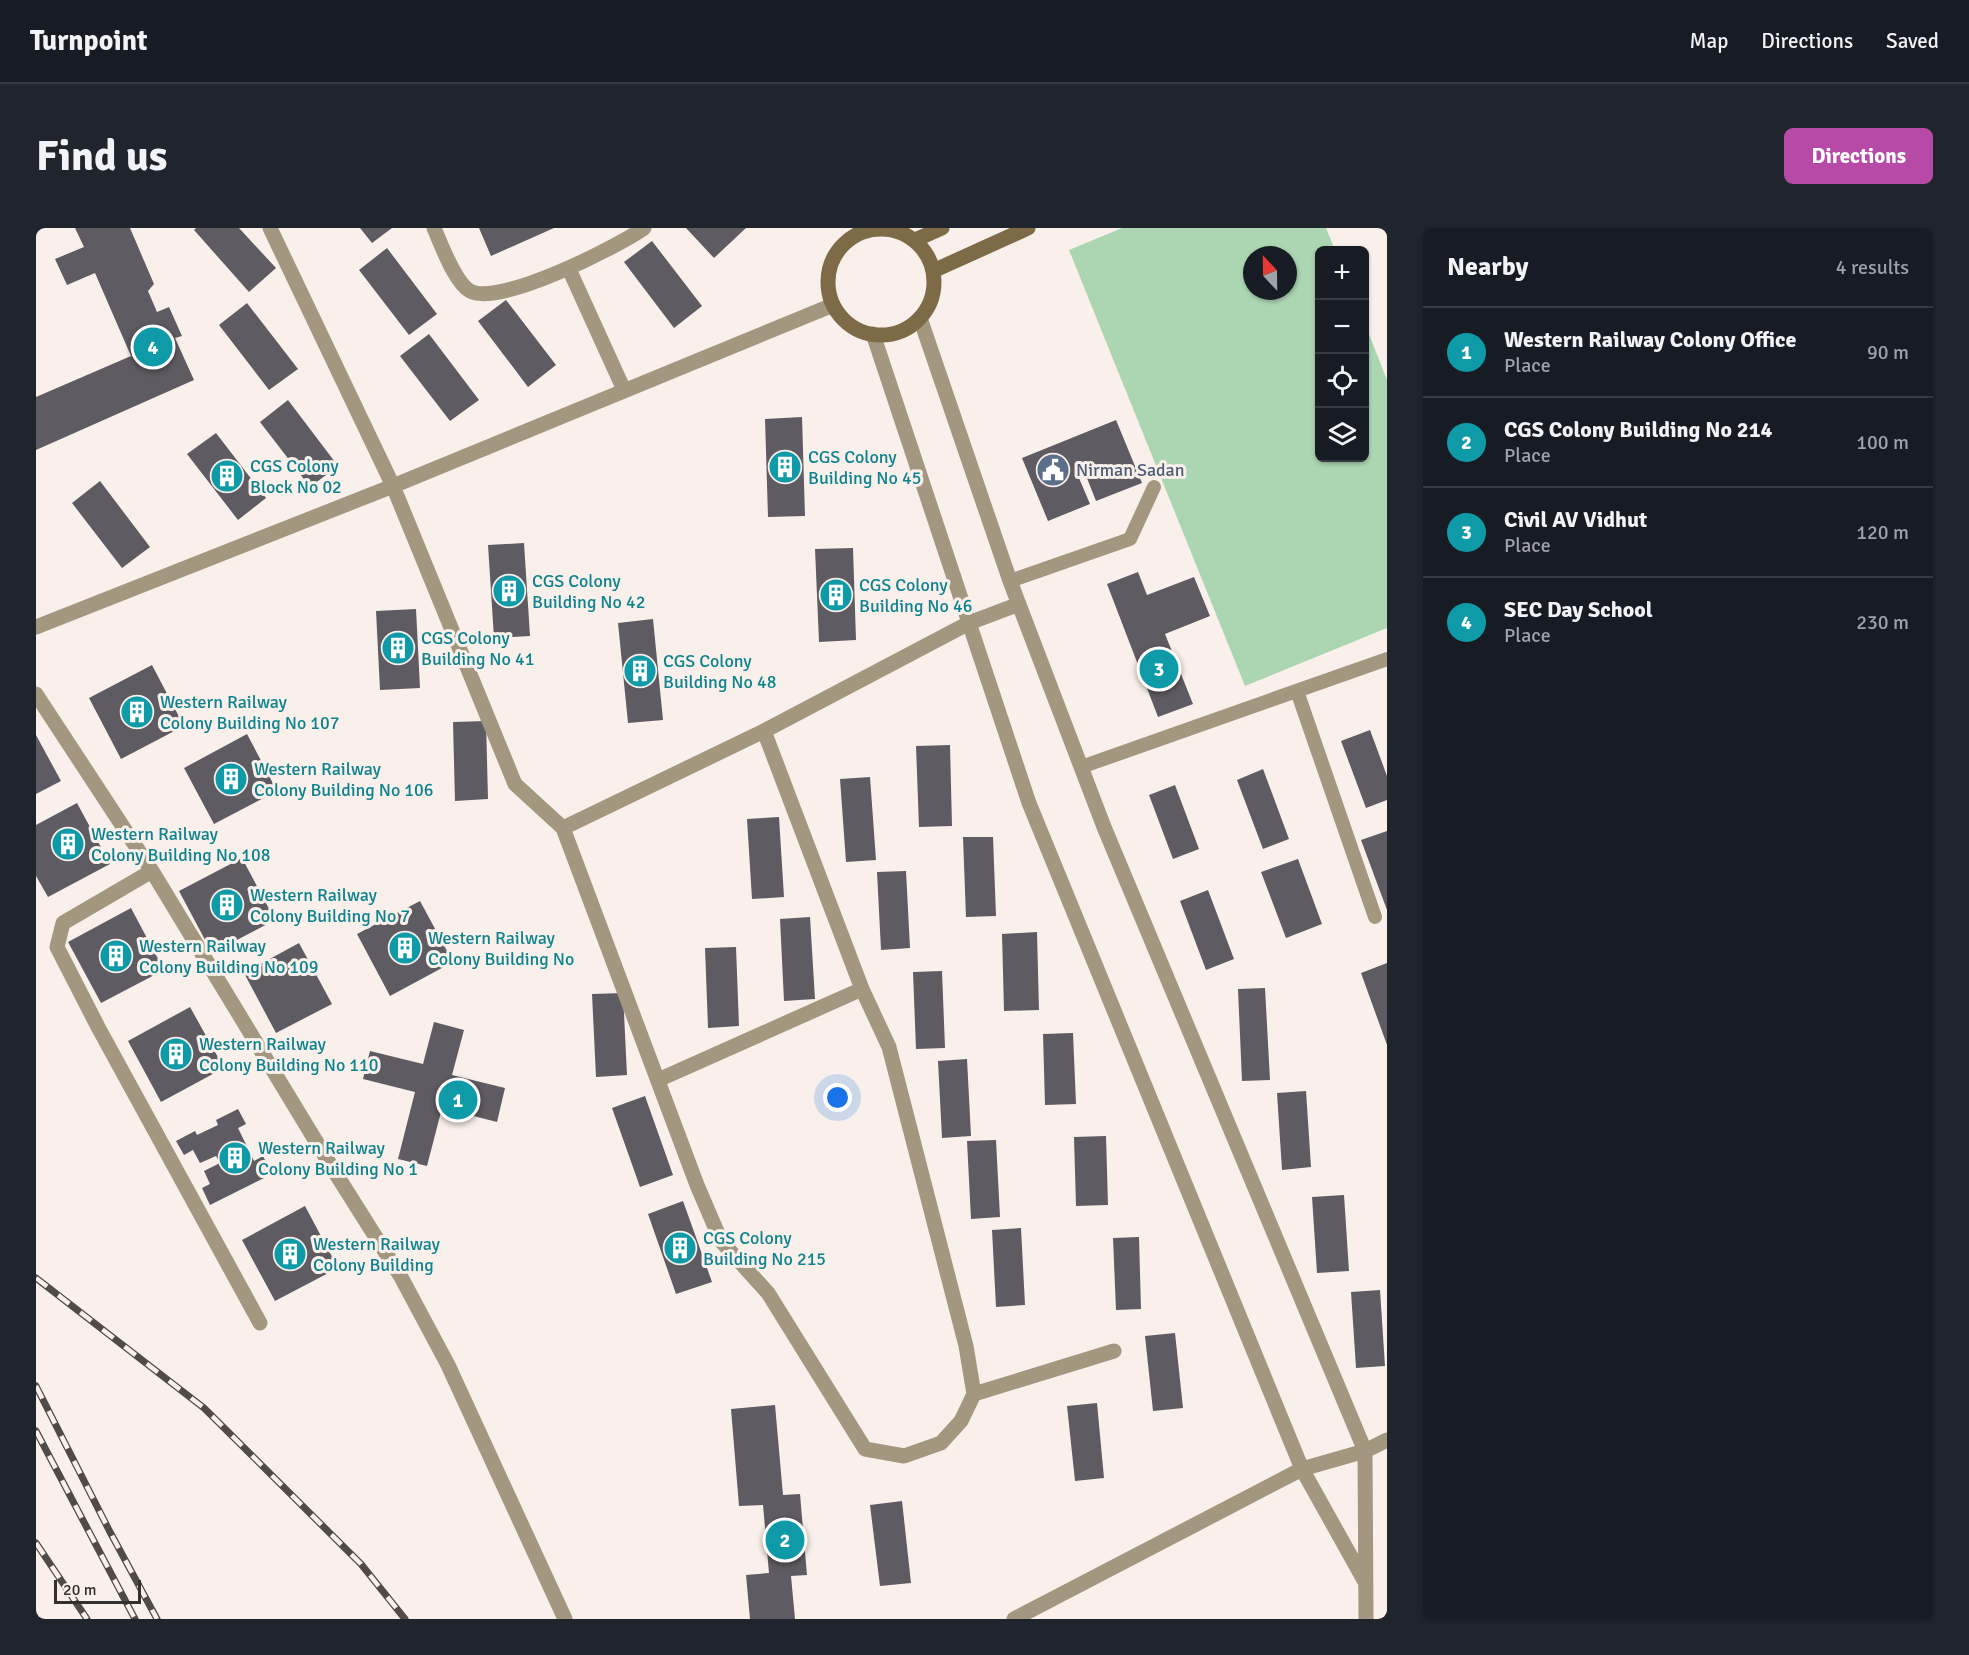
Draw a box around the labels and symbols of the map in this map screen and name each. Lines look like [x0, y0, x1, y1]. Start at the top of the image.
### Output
north arrow [1243, 246, 1297, 300]
pin: 4 [134, 324, 172, 370]
place label: CGS Colony Building No 45 [808, 446, 921, 489]
building icon: CGS Colony Building No 45 [767, 449, 803, 485]
public building icon: Nirman Sadan [1035, 452, 1071, 488]
place label: CGS Colony Block No 02 [250, 455, 342, 498]
building icon: CGS Colony Block No 02 [209, 458, 245, 494]
place label: Nirman Sadan [1076, 459, 1185, 481]
place label: CGS Colony Building No 42 [532, 570, 645, 613]
building icon: CGS Colony Building No 42 [491, 573, 527, 609]
place label: CGS Colony Building No 46 [859, 574, 972, 617]
building icon: CGS Colony Building No 46 [818, 577, 854, 613]
place label: CGS Colony Building No 41 [421, 627, 534, 670]
building icon: CGS Colony Building No 41 [380, 630, 416, 666]
pin: 3 [1140, 646, 1178, 692]
place label: CGS Colony Building No 48 [663, 650, 776, 693]
building icon: CGS Colony Building No 48 [622, 653, 658, 689]
place label: Western Railway Colony Building No 107 [160, 691, 340, 734]
building icon: Western Railway Colony Building No 107 [119, 694, 155, 730]
place label: Western Railway Colony Building No 106 [254, 758, 434, 801]
building icon: Western Railway Colony Building No 106 [213, 761, 249, 797]
place label: Western Railway Colony Building No 108 [91, 823, 271, 866]
building icon: Western Railway Colony Building No 108 [50, 826, 86, 862]
place label: Western Railway Colony Building No 7 [250, 884, 410, 927]
building icon: Western Railway Colony Building No 7 [209, 887, 245, 923]
place label: Western Railway Colony Building No [428, 927, 574, 970]
building icon: Western Railway Colony Building No [387, 930, 423, 966]
place label: Western Railway Colony Building No 109 [139, 935, 319, 978]
building icon: Western Railway Colony Building No 109 [98, 938, 134, 974]
place label: Western Railway Colony Building No 110 [199, 1033, 379, 1076]
building icon: Western Railway Colony Building No 110 [158, 1036, 194, 1072]
pin: 1 [438, 1078, 478, 1122]
your location [823, 1083, 852, 1112]
place label: Western Railway Colony Building No 1 [258, 1137, 418, 1180]
building icon: Western Railway Colony Building No 1 [217, 1140, 253, 1176]
place label: CGS Colony Building No 215 [703, 1227, 826, 1270]
building icon: CGS Colony Building No 215 [662, 1230, 698, 1266]
place label: Western Railway Colony Building [313, 1233, 441, 1276]
building icon: Western Railway Colony Building [272, 1236, 308, 1272]
pin: 2 [766, 1518, 804, 1562]
scale bar [54, 1577, 141, 1604]

